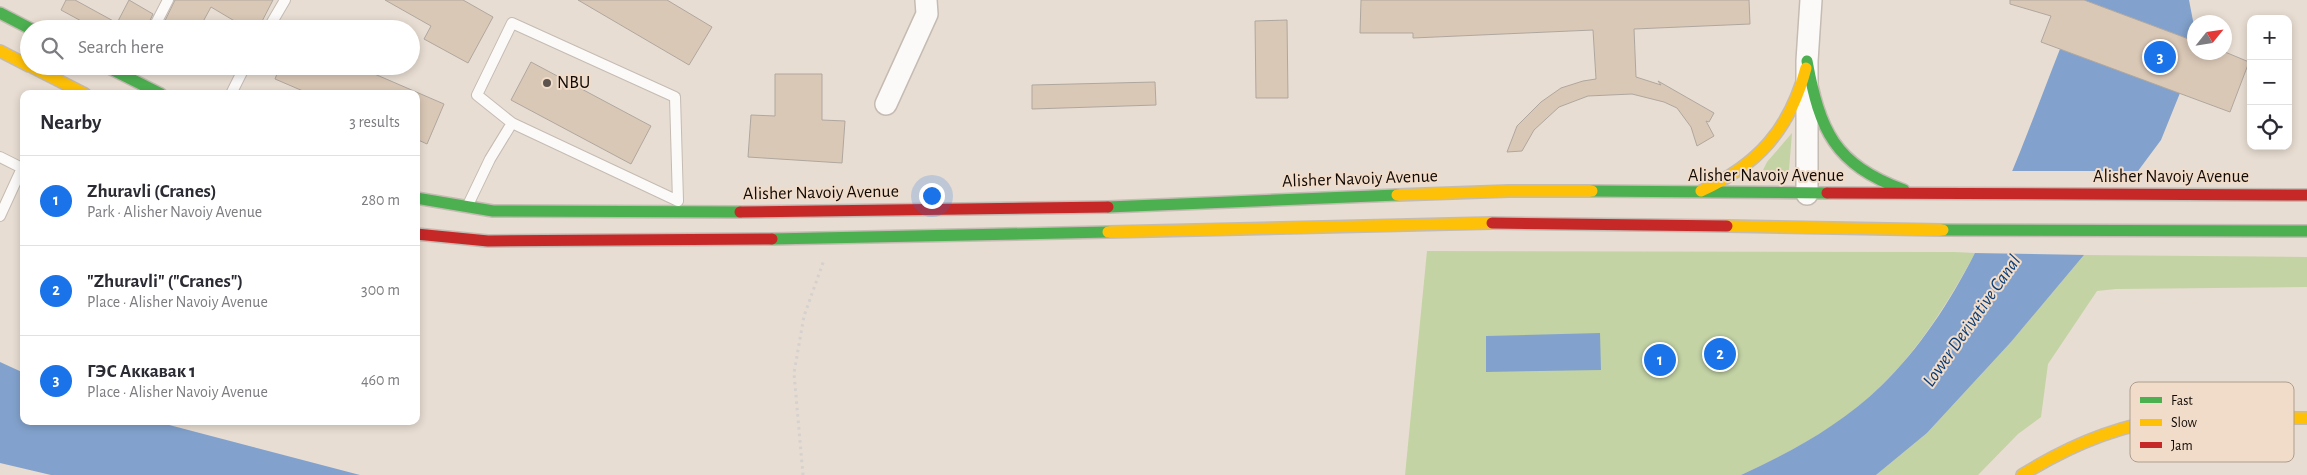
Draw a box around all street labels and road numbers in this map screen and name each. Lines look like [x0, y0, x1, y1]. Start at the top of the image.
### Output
street label: Alisher Navoiy Avenue [1282, 167, 1438, 191]
street label: Alisher Navoiy Avenue [1688, 167, 1844, 185]
street label: Alisher Navoiy Avenue [2093, 168, 2249, 186]
street label: Alisher Navoiy Avenue [743, 183, 899, 203]

